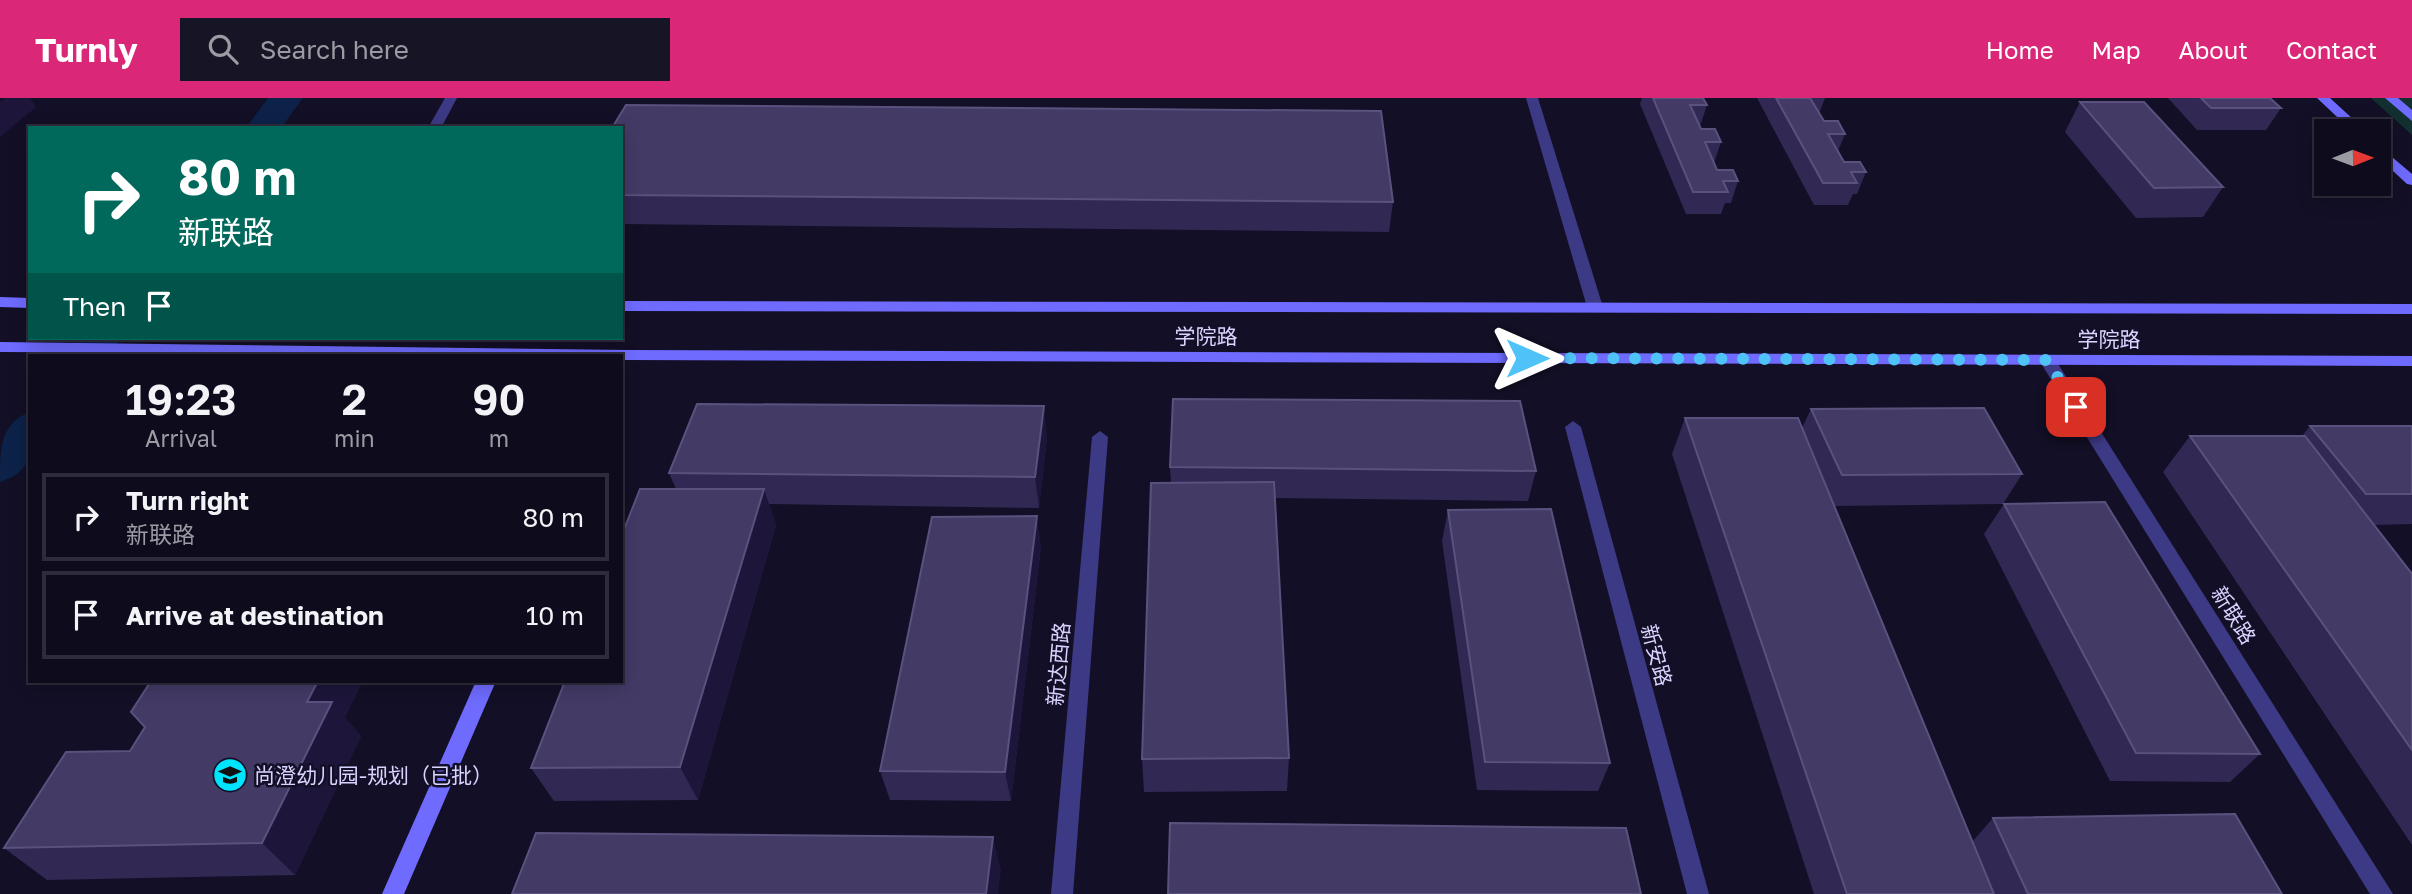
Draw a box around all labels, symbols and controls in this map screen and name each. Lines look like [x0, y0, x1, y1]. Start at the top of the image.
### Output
search box [180, 18, 670, 81]
text: Turnly [35, 30, 138, 69]
icon: search [204, 30, 242, 68]
text: Search here [260, 34, 409, 65]
text: Home [1986, 35, 2054, 64]
text: Map [2092, 35, 2141, 64]
text: About [2179, 35, 2248, 64]
text: Contact [2286, 35, 2377, 64]
north arrow [2314, 119, 2390, 196]
map controls [2314, 119, 2391, 196]
text: 80 m [178, 147, 296, 206]
icon: right [63, 154, 154, 245]
text: 新联路 [178, 213, 274, 251]
icon: arrive [140, 287, 178, 325]
text: Then [63, 291, 126, 322]
position arrow [1490, 321, 1564, 395]
street label: 学院路 [1175, 323, 1238, 349]
street label: 学院路 [2078, 326, 2141, 352]
text: 19:23 [126, 374, 237, 424]
text: 2 [342, 374, 367, 424]
text: 90 [472, 374, 525, 424]
pin [2046, 377, 2106, 437]
icon: arrive [2057, 388, 2095, 426]
text: Arrival [145, 424, 217, 452]
text: min [334, 424, 375, 452]
text: m [489, 424, 509, 452]
text: Turn right [126, 485, 249, 516]
icon: right [67, 498, 105, 536]
text: 80 m [523, 502, 584, 533]
text: 新联路 [126, 520, 195, 548]
street label: 新联路 [2206, 581, 2262, 649]
icon: arrive [67, 596, 105, 634]
text: Arrive at destination [126, 600, 384, 631]
text: 10 m [526, 600, 584, 631]
street label: 新达西路 [1041, 621, 1075, 707]
street label: 新安路 [1636, 621, 1678, 689]
school or university icon: 尚澄幼儿园-规划（已批） [211, 756, 249, 794]
place label: 尚澄幼儿园-规划（已批） [254, 762, 493, 788]

